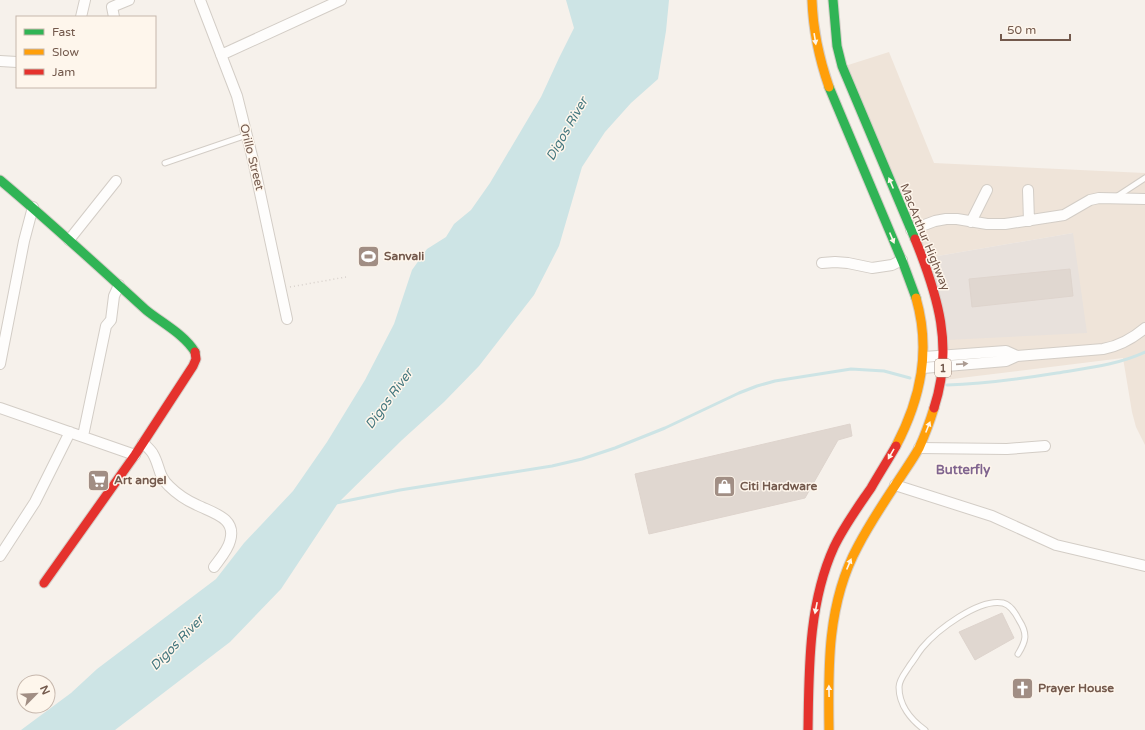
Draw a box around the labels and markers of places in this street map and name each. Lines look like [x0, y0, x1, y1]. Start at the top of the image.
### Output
sports icon: Sanvali [355, 243, 381, 269]
place label: Sanvali [384, 249, 424, 263]
supermarket icon: Art angel [85, 467, 111, 493]
place label: Art angel [114, 473, 167, 488]
shop icon: Citi Hardware [712, 473, 738, 499]
place label: Citi Hardware [740, 479, 817, 493]
church icon: Prayer House [1010, 675, 1036, 701]
place label: Prayer House [1038, 681, 1114, 696]

